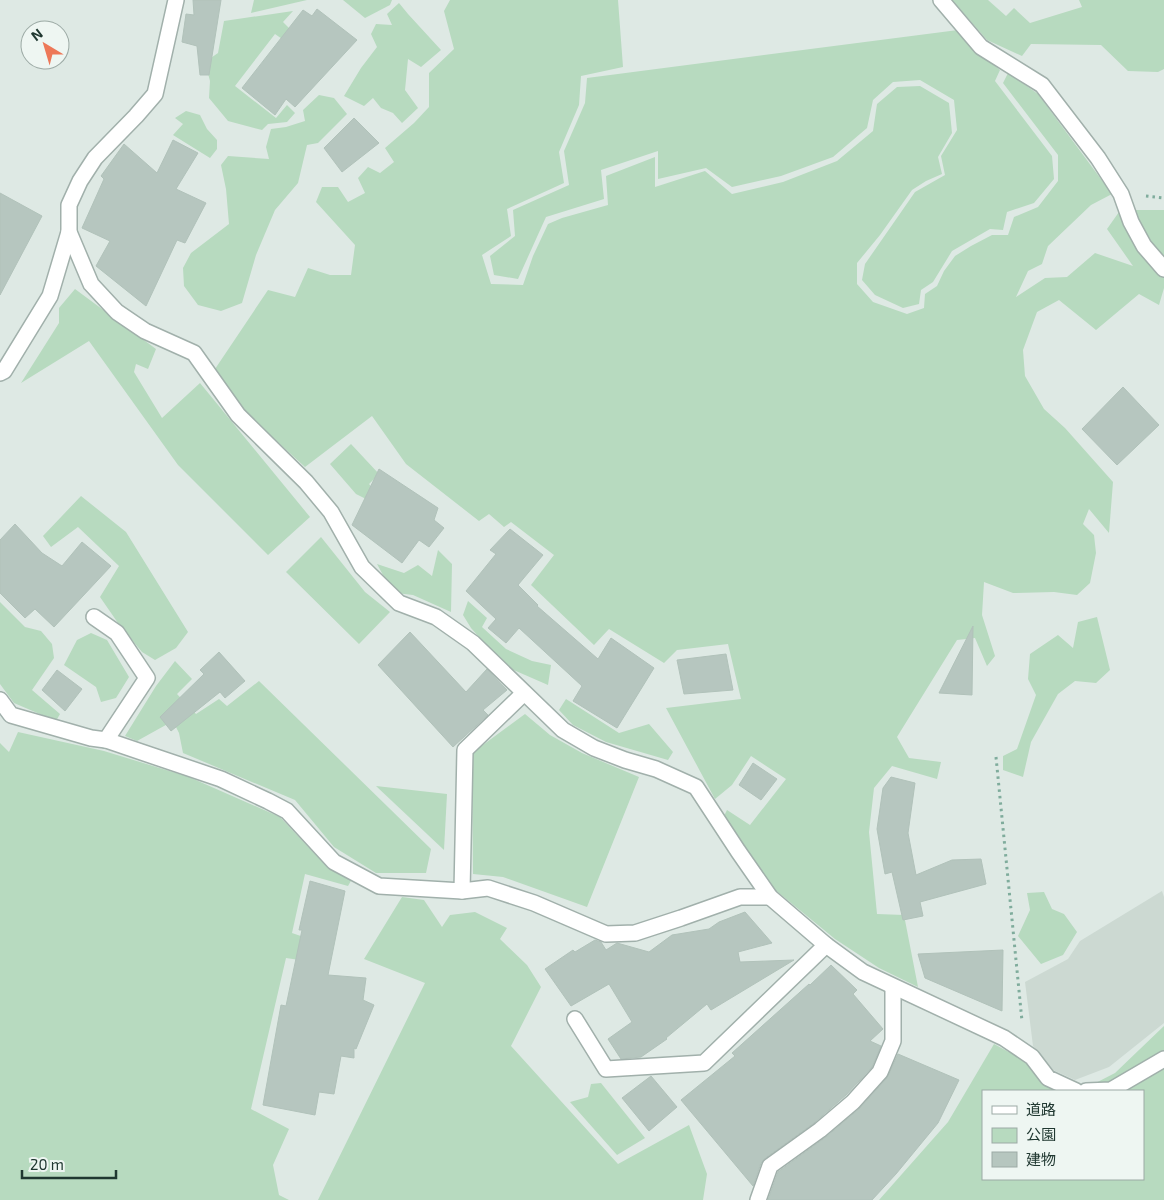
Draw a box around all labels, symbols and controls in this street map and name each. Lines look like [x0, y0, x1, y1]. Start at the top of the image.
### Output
north arrow [20, 20, 70, 70]
text: N [27, 25, 46, 44]
legend [982, 1090, 1144, 1180]
text: 道路 [1026, 1100, 1056, 1118]
text: 公園 [1026, 1125, 1056, 1143]
scale bar [22, 1148, 116, 1180]
text: 建物 [1026, 1150, 1056, 1168]
text: 20 m [30, 1155, 64, 1173]

